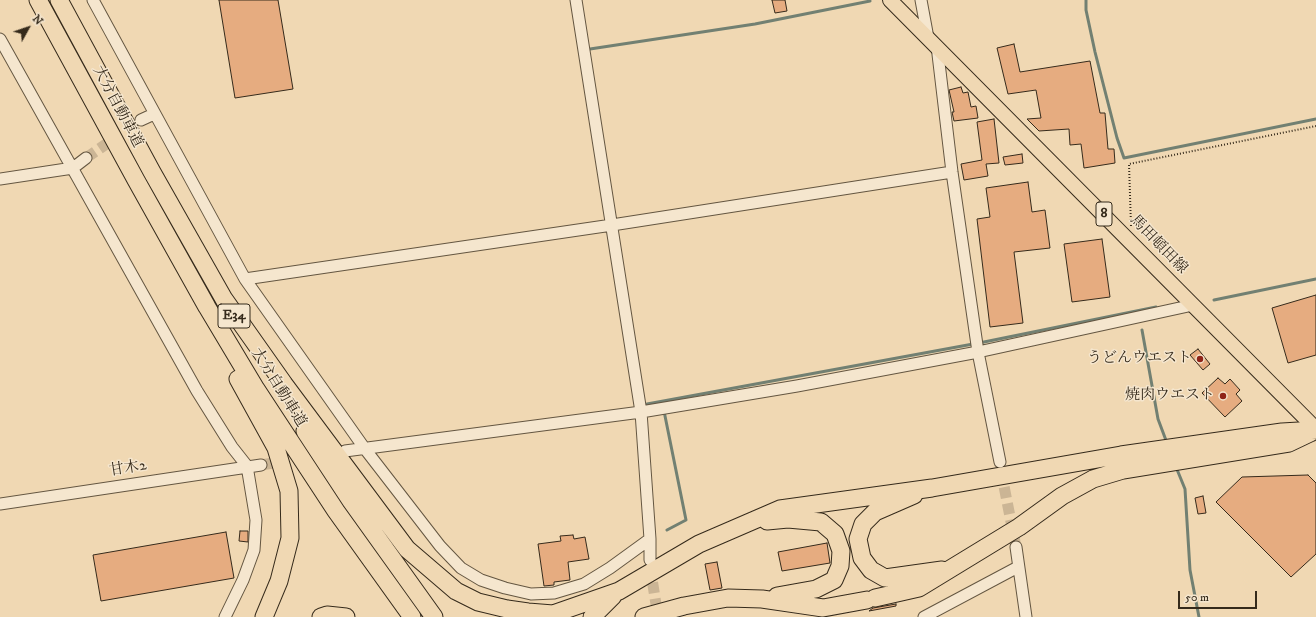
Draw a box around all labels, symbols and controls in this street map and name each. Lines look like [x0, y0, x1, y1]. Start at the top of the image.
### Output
north arrow [8, 8, 48, 48]
text: N [29, 12, 45, 28]
street label: 大分自動車道 [88, 63, 146, 151]
road number: 8 [1096, 202, 1112, 226]
street label: 馬田頓田線 [1125, 212, 1191, 278]
road number: E34 [218, 304, 250, 328]
street label: 大分自動車道 [247, 345, 309, 431]
place label: うどんウエスト [1087, 350, 1192, 368]
marker: うどんウエスト [1195, 354, 1205, 364]
place label: 焼肉ウエスト [1125, 387, 1215, 405]
marker: 焼肉ウエスト [1218, 391, 1228, 401]
street label: 甘木2 [108, 457, 148, 481]
scale bar [1180, 583, 1259, 609]
text: 50 m [1185, 590, 1209, 605]

